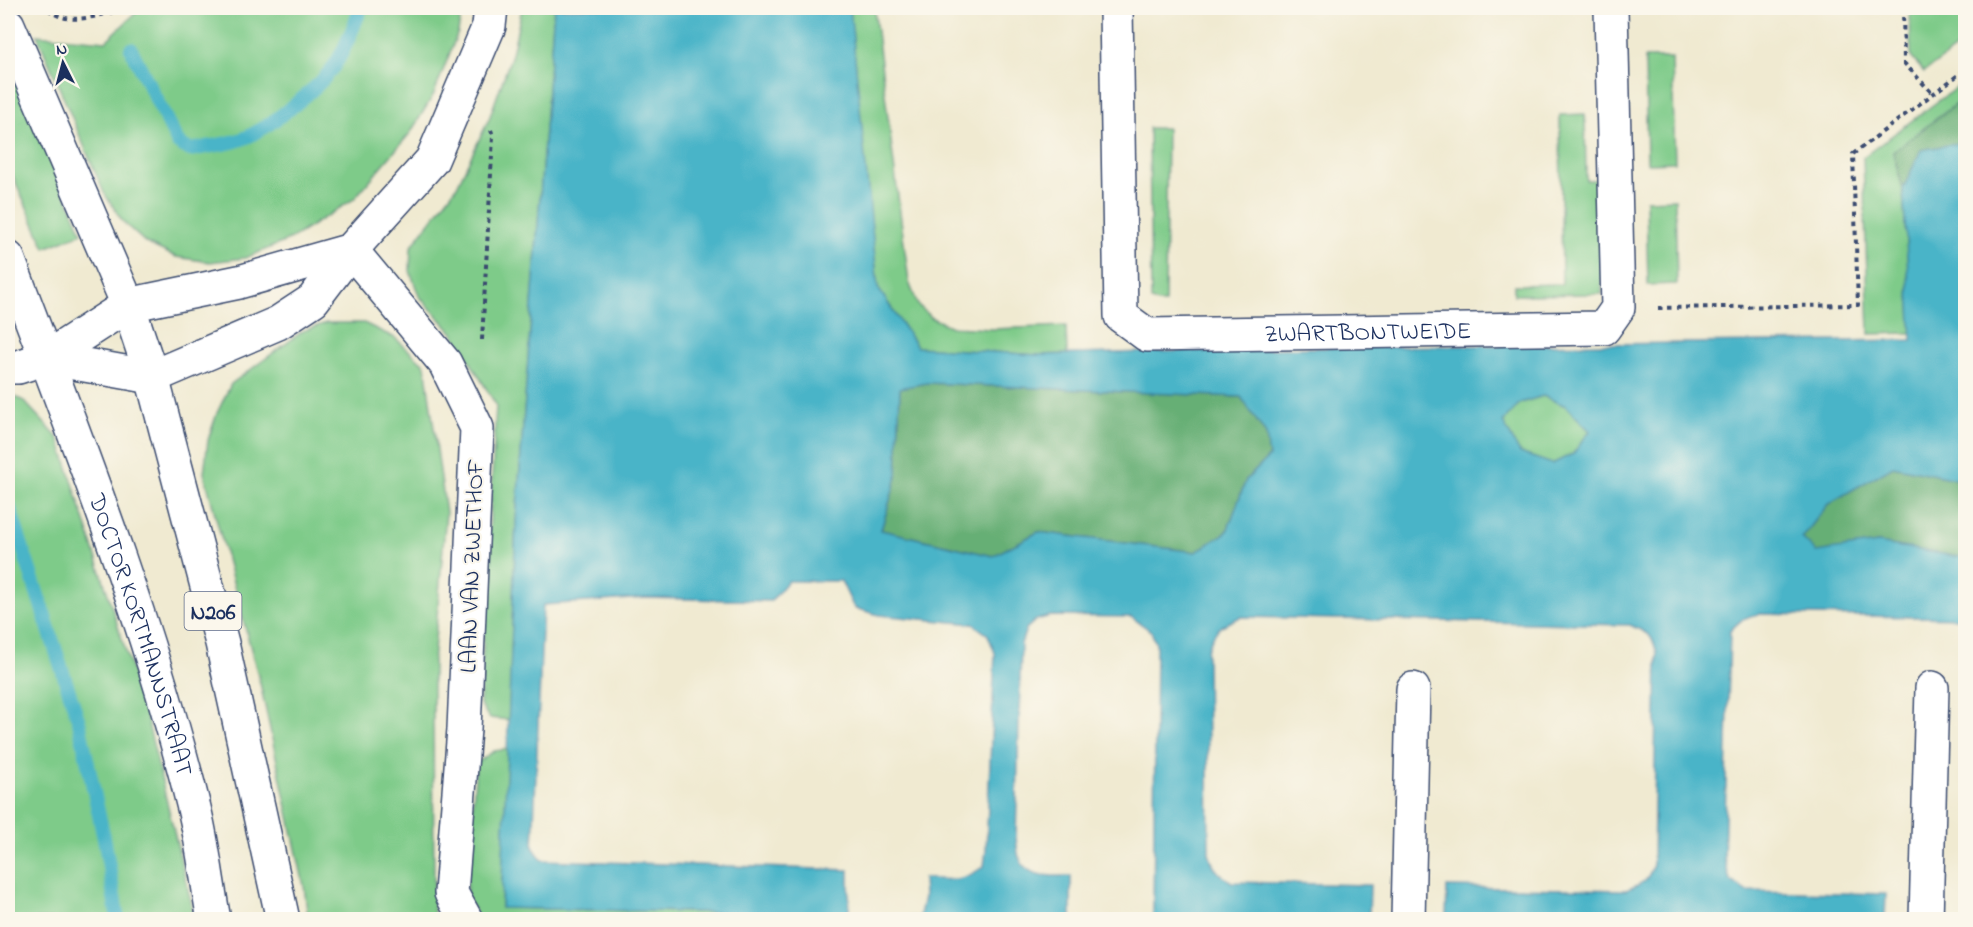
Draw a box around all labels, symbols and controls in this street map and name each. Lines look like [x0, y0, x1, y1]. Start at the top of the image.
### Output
north arrow [33, 33, 93, 93]
text: N [55, 38, 68, 63]
street label: ZWARTBONTWEIDE [1264, 315, 1472, 353]
street label: LAAN VAN ZWETHOF [452, 458, 495, 674]
street label: DOCTOR KORTMANNSTRAAT [77, 489, 200, 781]
road number: N206 [184, 592, 242, 630]

